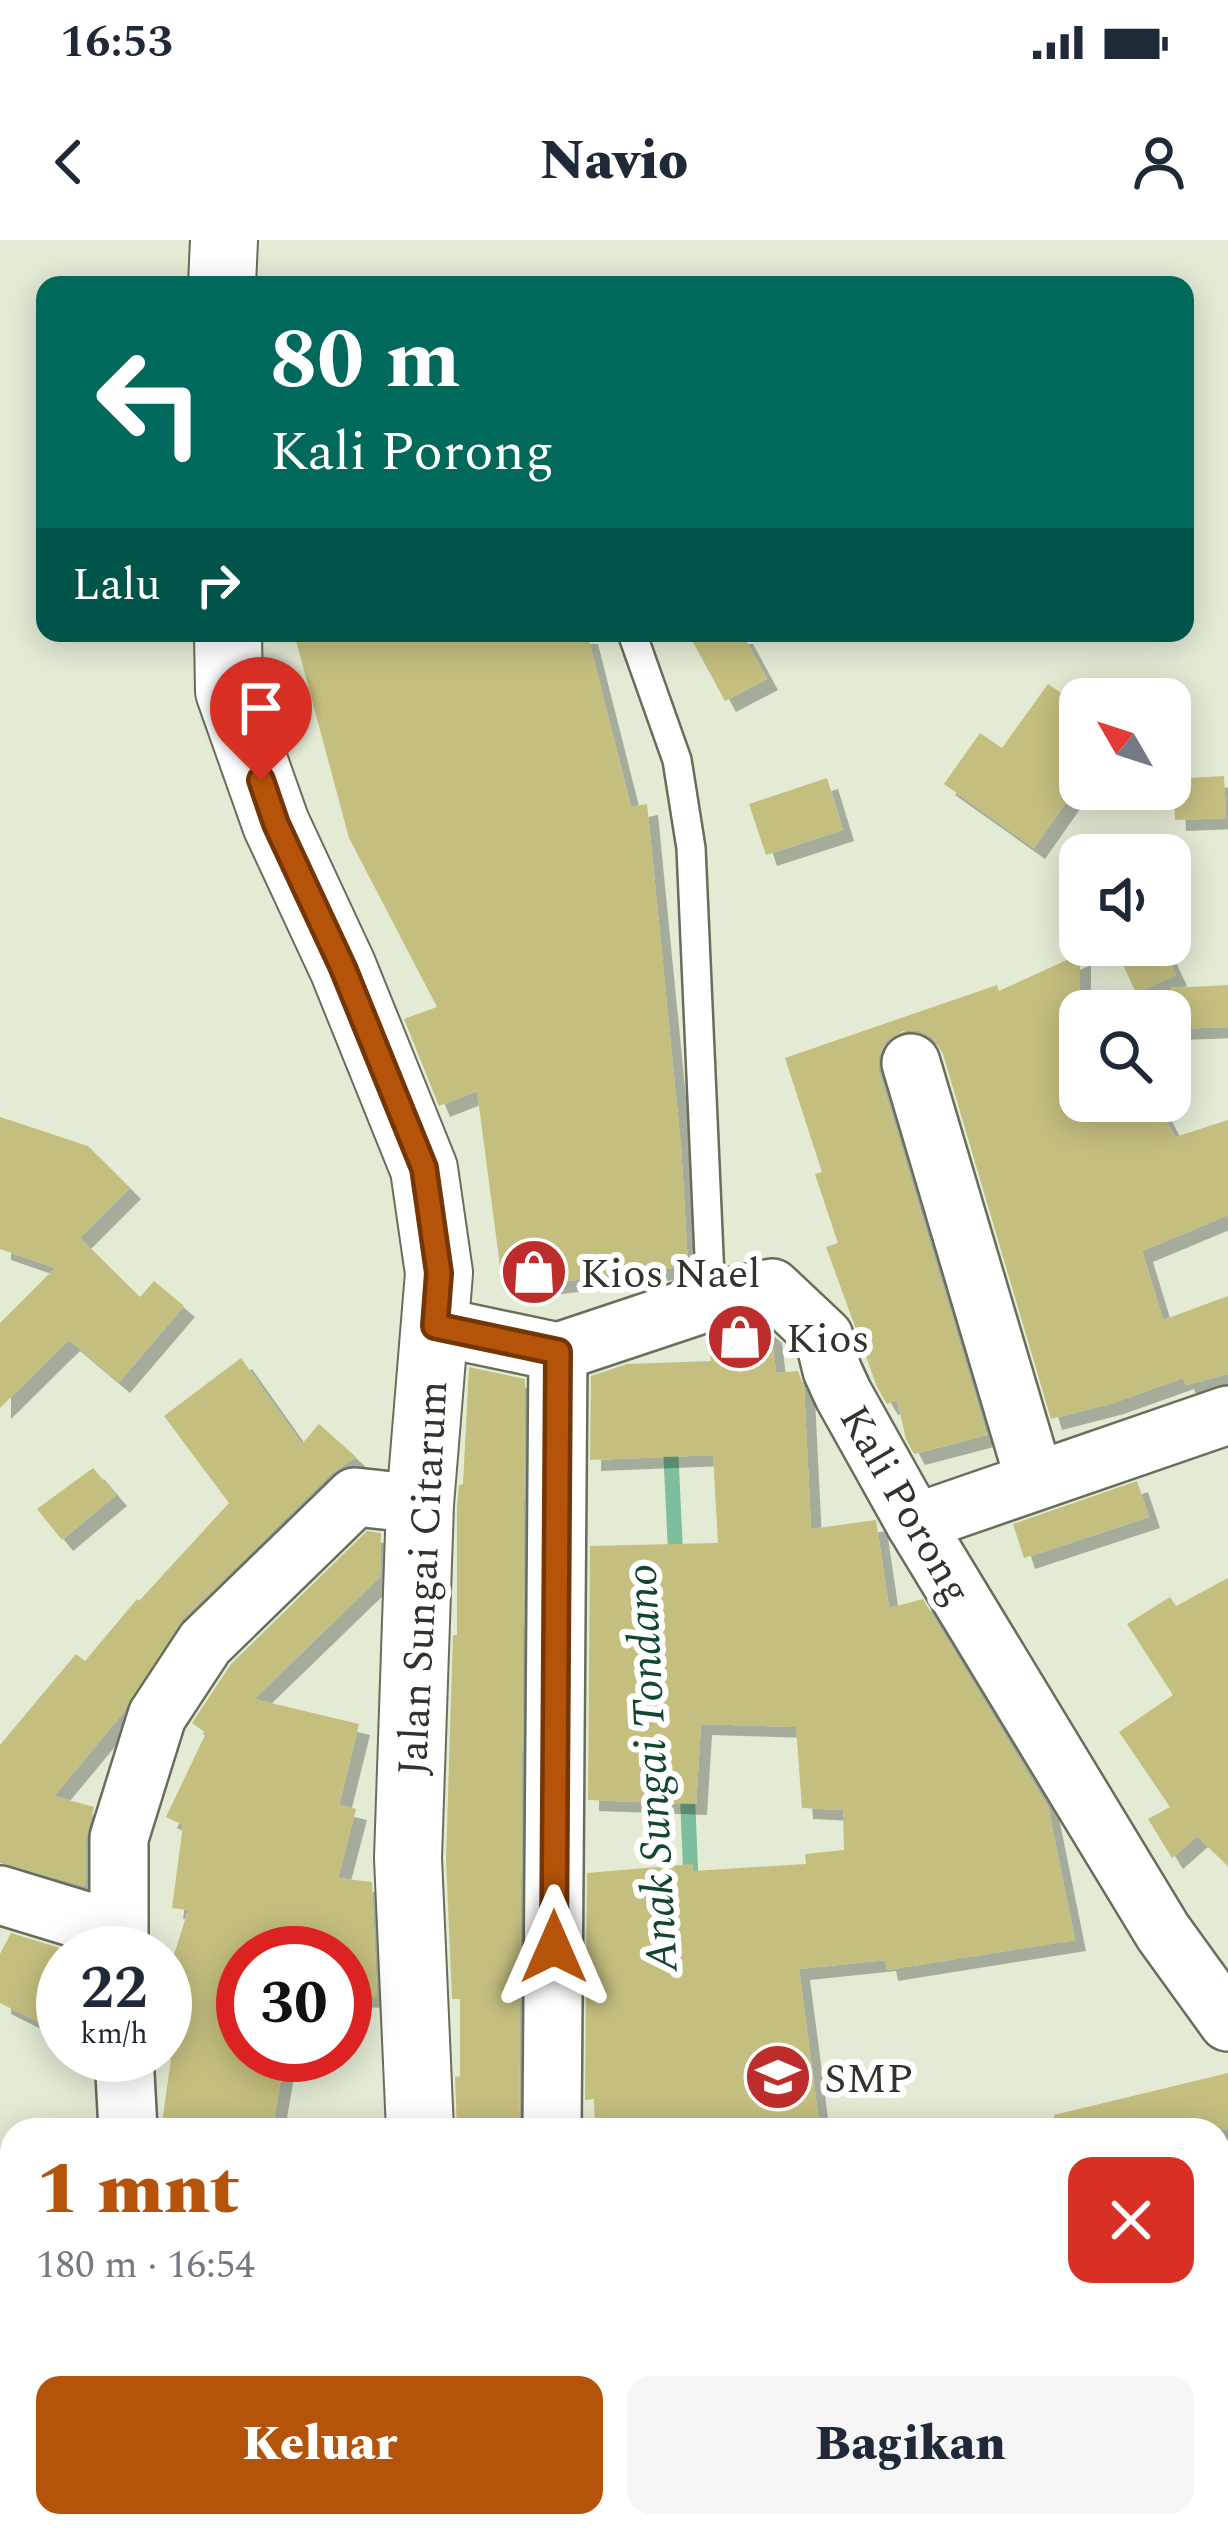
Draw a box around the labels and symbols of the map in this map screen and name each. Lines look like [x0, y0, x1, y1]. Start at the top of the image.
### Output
pin [210, 657, 312, 780]
north arrow [1059, 678, 1191, 810]
shop icon: Kios Nael [499, 1237, 569, 1307]
place label: Kios Nael [580, 1243, 761, 1306]
shop icon: Kios [705, 1302, 775, 1372]
place label: Kios [786, 1308, 870, 1371]
street label: Jalan Sungai Citarum [382, 1379, 465, 1777]
street label: Kali Porong [822, 1394, 987, 1617]
water label: Anak Sungai Tondano [607, 1562, 698, 1975]
position arrow [491, 1884, 617, 2010]
speed limit sign: 30 [216, 1926, 372, 2082]
school or university icon: SMP [743, 2042, 813, 2112]
place label: SMP [824, 2048, 913, 2111]

